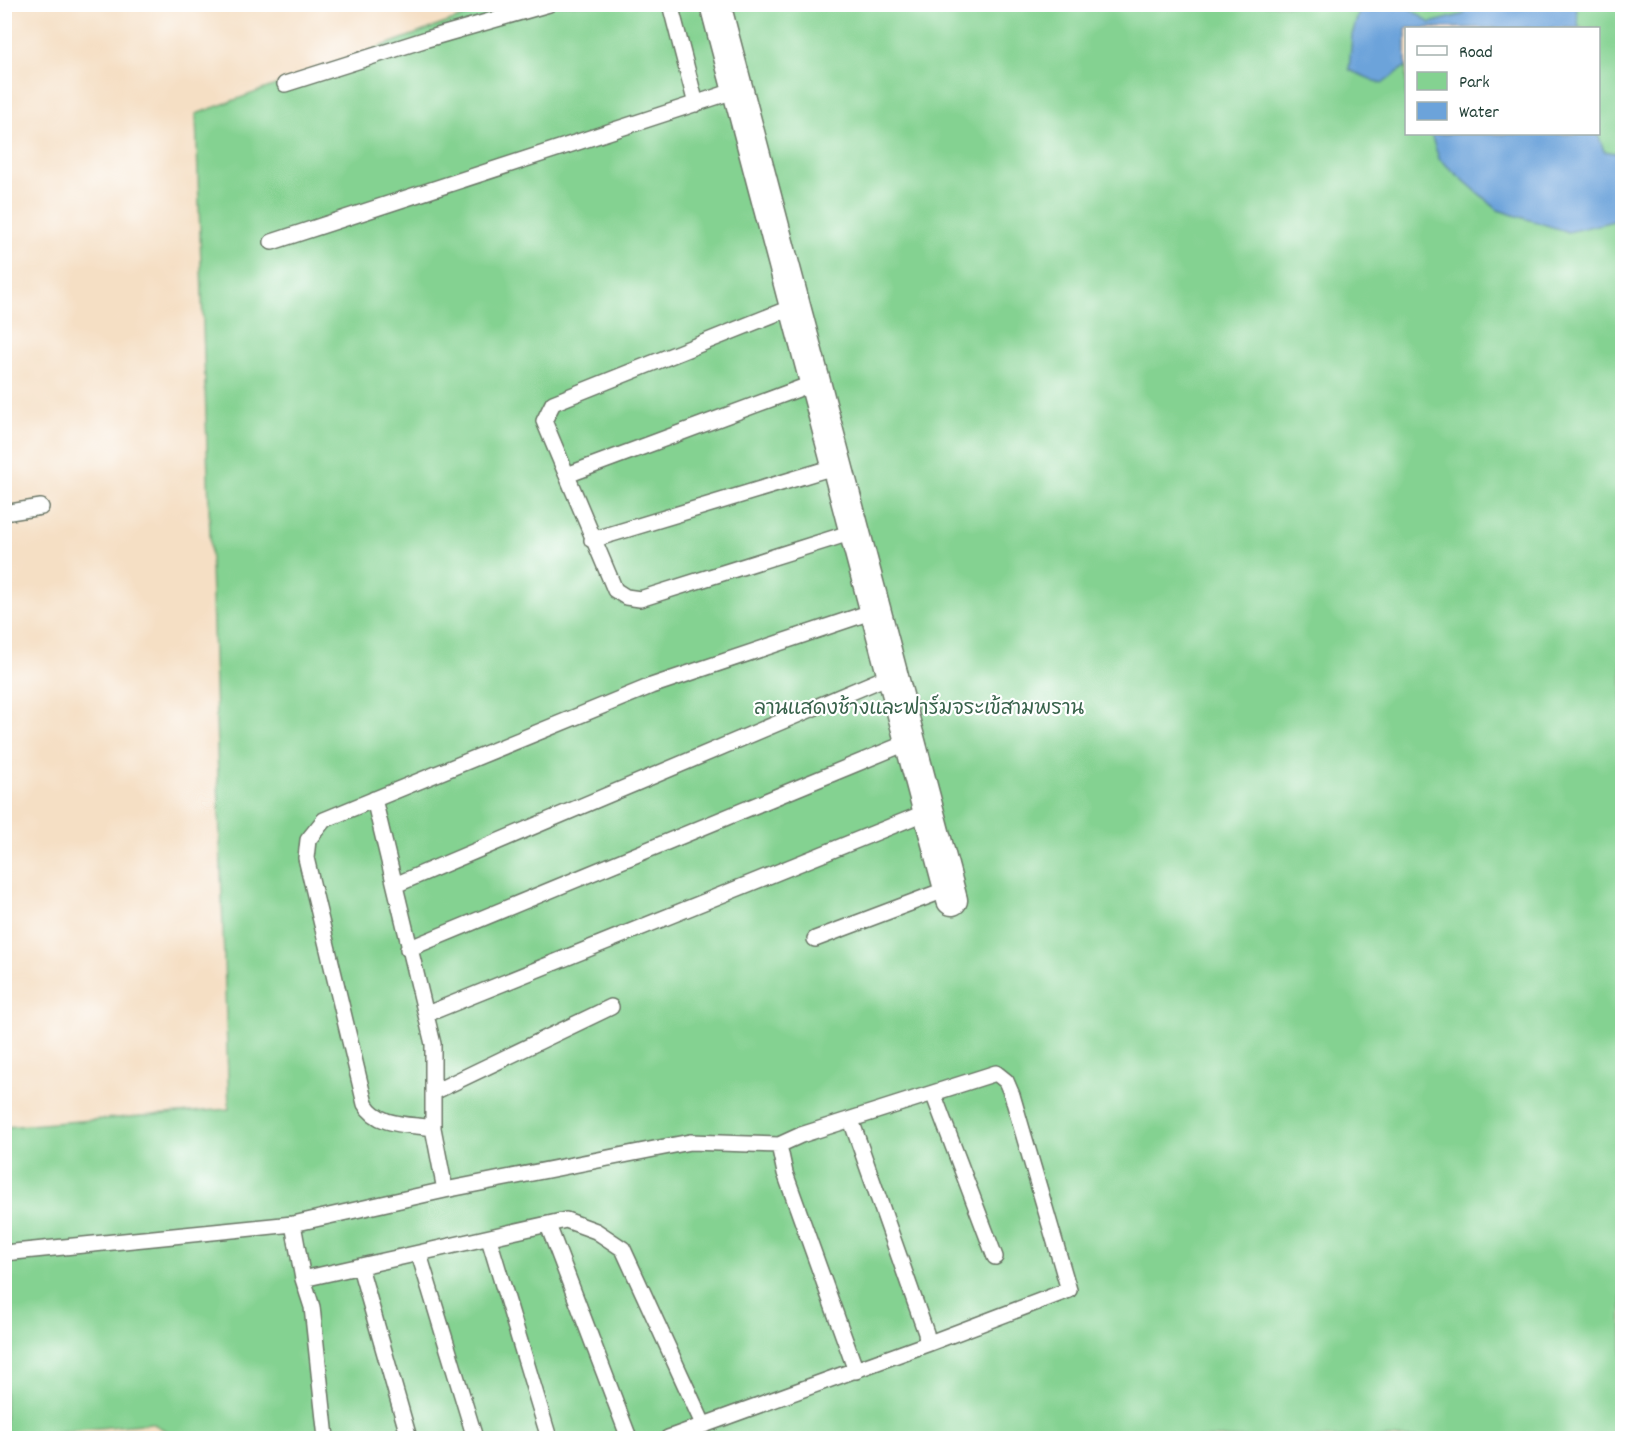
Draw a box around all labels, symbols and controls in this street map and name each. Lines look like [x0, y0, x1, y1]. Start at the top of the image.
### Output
legend [1405, 27, 1600, 135]
text: Road [1459, 41, 1493, 66]
text: Park [1459, 71, 1490, 96]
text: Water [1459, 101, 1499, 126]
park label: ลานแสดงช้างและฟาร์มจระเข้สามพราน [754, 694, 1084, 724]

